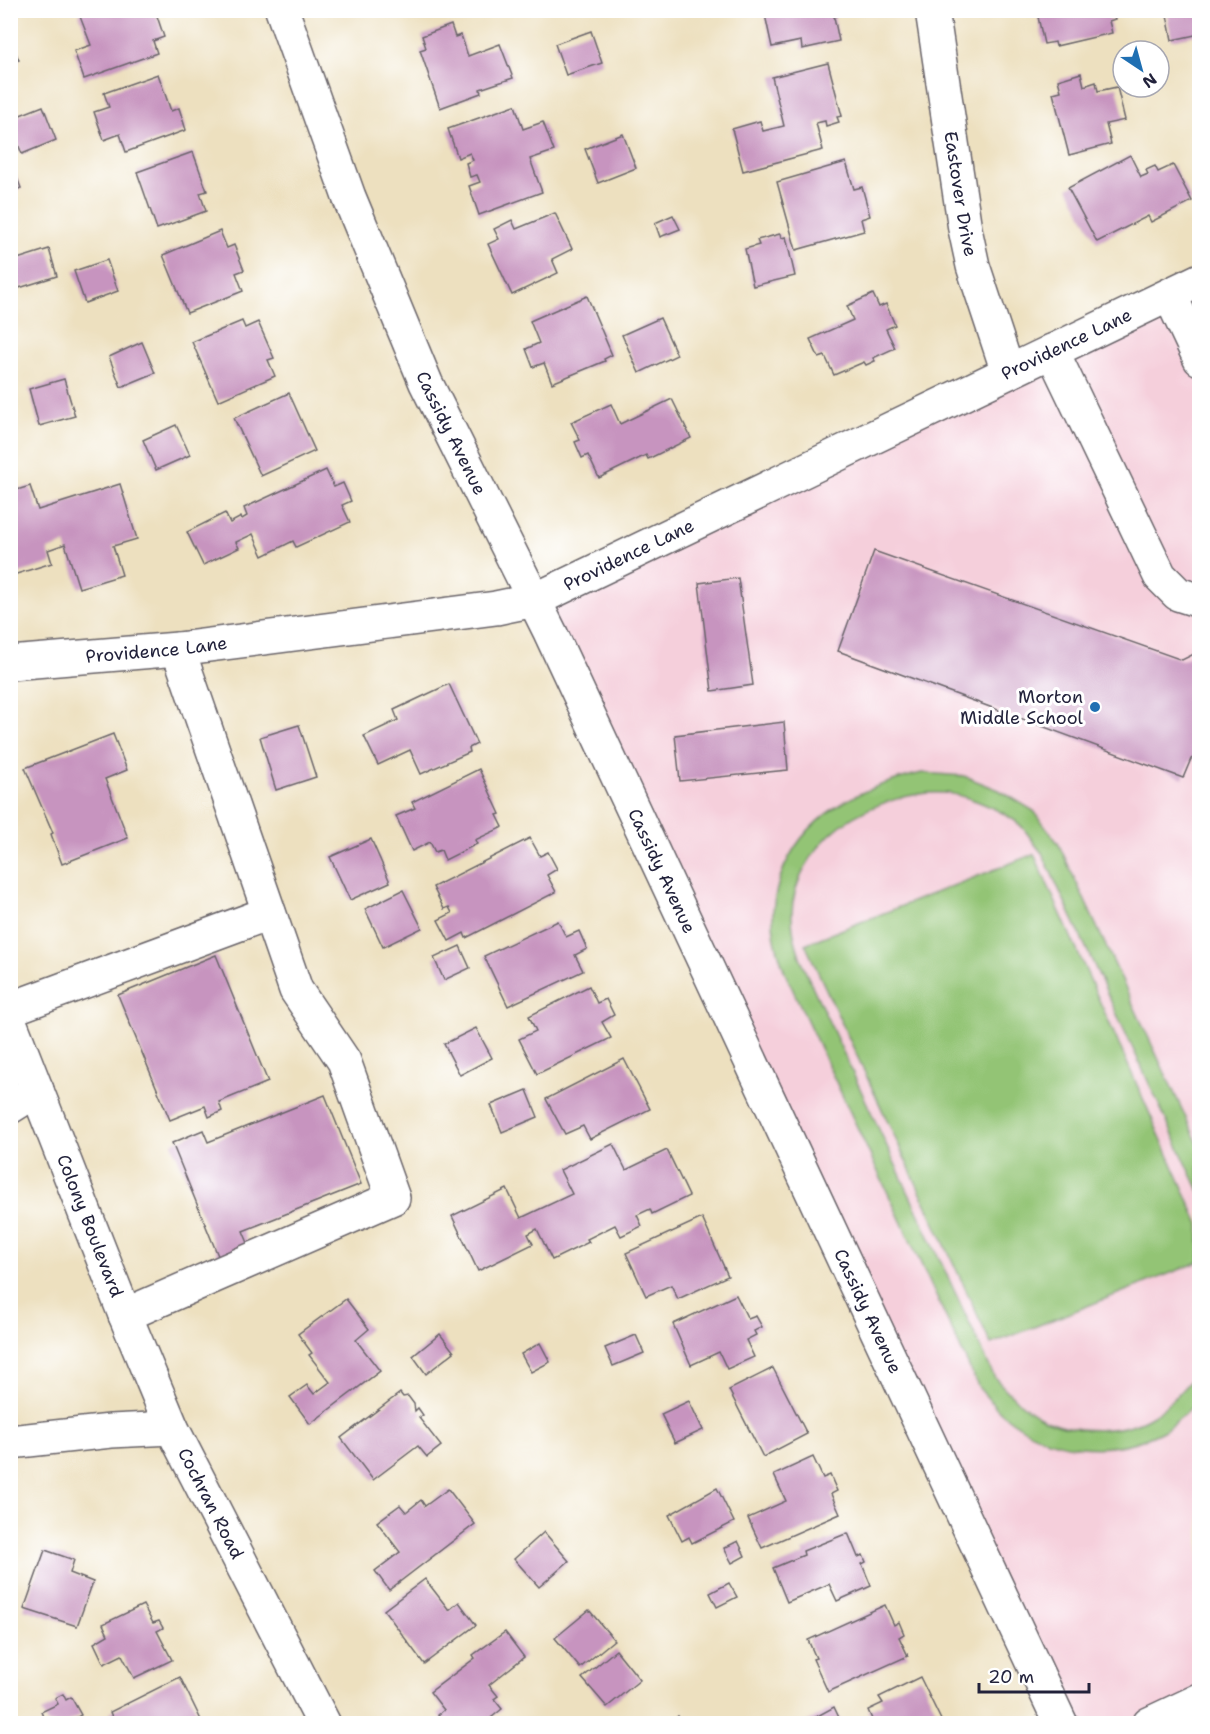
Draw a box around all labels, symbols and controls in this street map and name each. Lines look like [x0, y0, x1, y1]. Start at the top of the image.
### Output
north arrow [1111, 39, 1171, 99]
text: N [1138, 69, 1161, 93]
street label: Eastover Drive [938, 129, 983, 259]
street label: Providence Lane [997, 303, 1136, 386]
street label: Cassidy Avenue [411, 368, 492, 499]
street label: Providence Lane [559, 513, 698, 597]
street label: Providence Lane [85, 631, 229, 669]
place label: Morton Middle School [960, 685, 1084, 730]
marker: Morton Middle School [1088, 700, 1102, 714]
street label: Cassidy Avenue [622, 805, 701, 937]
street label: Colony Boulevard [51, 1151, 129, 1301]
street label: Cassidy Avenue [828, 1245, 907, 1377]
street label: Cochran Road [172, 1444, 249, 1563]
scale bar [979, 1656, 1088, 1694]
text: 20 m [988, 1665, 1034, 1689]

